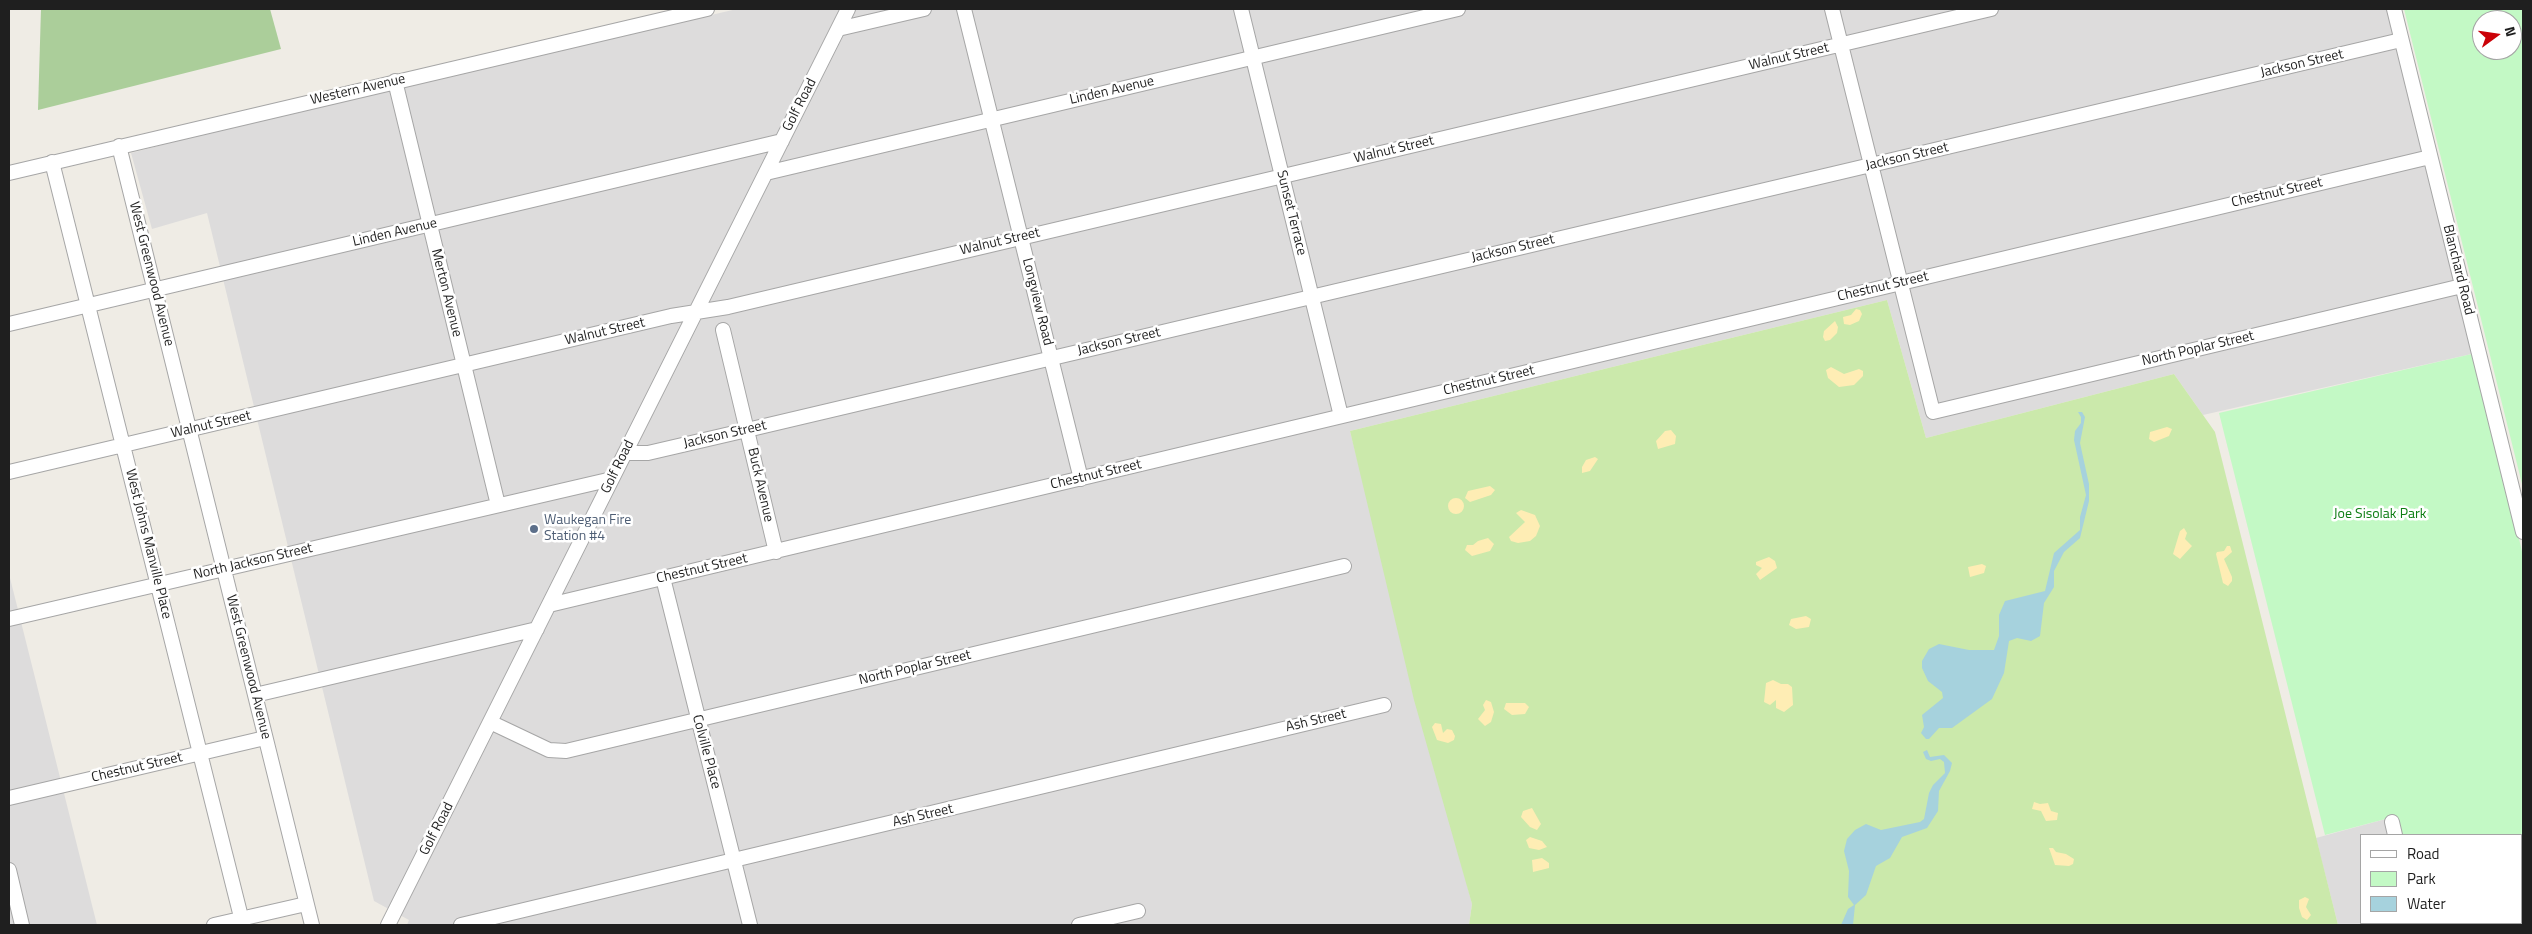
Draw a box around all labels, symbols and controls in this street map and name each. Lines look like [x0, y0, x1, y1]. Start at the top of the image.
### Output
north arrow [2472, 10, 2522, 60]
text: N [2500, 24, 2522, 39]
street label: Walnut Street [1747, 40, 1831, 74]
street label: Jackson Street [2259, 46, 2345, 82]
street label: Western Avenue [309, 71, 407, 109]
street label: Linden Avenue [1068, 73, 1156, 109]
street label: Golf Road [780, 76, 820, 134]
street label: Walnut Street [1352, 133, 1436, 167]
street label: Jackson Street [1864, 139, 1950, 175]
street label: Sunset Terrace [1272, 169, 1310, 257]
street label: Chestnut Street [2230, 174, 2324, 212]
street label: West Greenwood Avenue [125, 200, 177, 348]
street label: Linden Avenue [351, 215, 439, 251]
street label: Blanchard Road [2439, 223, 2477, 317]
street label: Walnut Street [958, 225, 1042, 259]
street label: Jackson Street [1470, 231, 1556, 267]
street label: Merton Avenue [427, 247, 465, 339]
street label: Longview Road [1018, 256, 1056, 348]
street label: Chestnut Street [1836, 268, 1930, 306]
street label: Walnut Street [563, 315, 647, 349]
street label: Jackson Street [1076, 324, 1162, 360]
street label: North Poplar Street [2140, 328, 2256, 370]
street label: Chestnut Street [1442, 362, 1536, 400]
street label: Walnut Street [169, 408, 253, 442]
street label: Jackson Street [682, 417, 768, 453]
street label: Golf Road [598, 438, 638, 496]
street label: Buck Avenue [743, 446, 777, 524]
street label: Chestnut Street [1049, 456, 1143, 494]
street label: West Johns Manville Place [121, 467, 175, 621]
park label: Joe Sisolak Park [2334, 507, 2426, 523]
place label: Waukegan Fire Station #4 [544, 513, 631, 546]
marker: Waukegan Fire Station #4 [528, 523, 540, 535]
street label: North Jackson Street [192, 540, 314, 584]
street label: Chestnut Street [655, 550, 749, 588]
street label: West Greenwood Avenue [222, 593, 274, 741]
street label: North Poplar Street [857, 647, 973, 689]
street label: Ash Street [1284, 706, 1348, 736]
street label: Colville Place [688, 713, 724, 791]
street label: Chestnut Street [90, 749, 184, 787]
street label: Golf Road [417, 800, 457, 858]
street label: Ash Street [891, 801, 955, 831]
legend [2360, 834, 2522, 924]
text: Road [2407, 842, 2439, 865]
text: Park [2407, 867, 2436, 890]
text: Water [2407, 892, 2446, 915]

